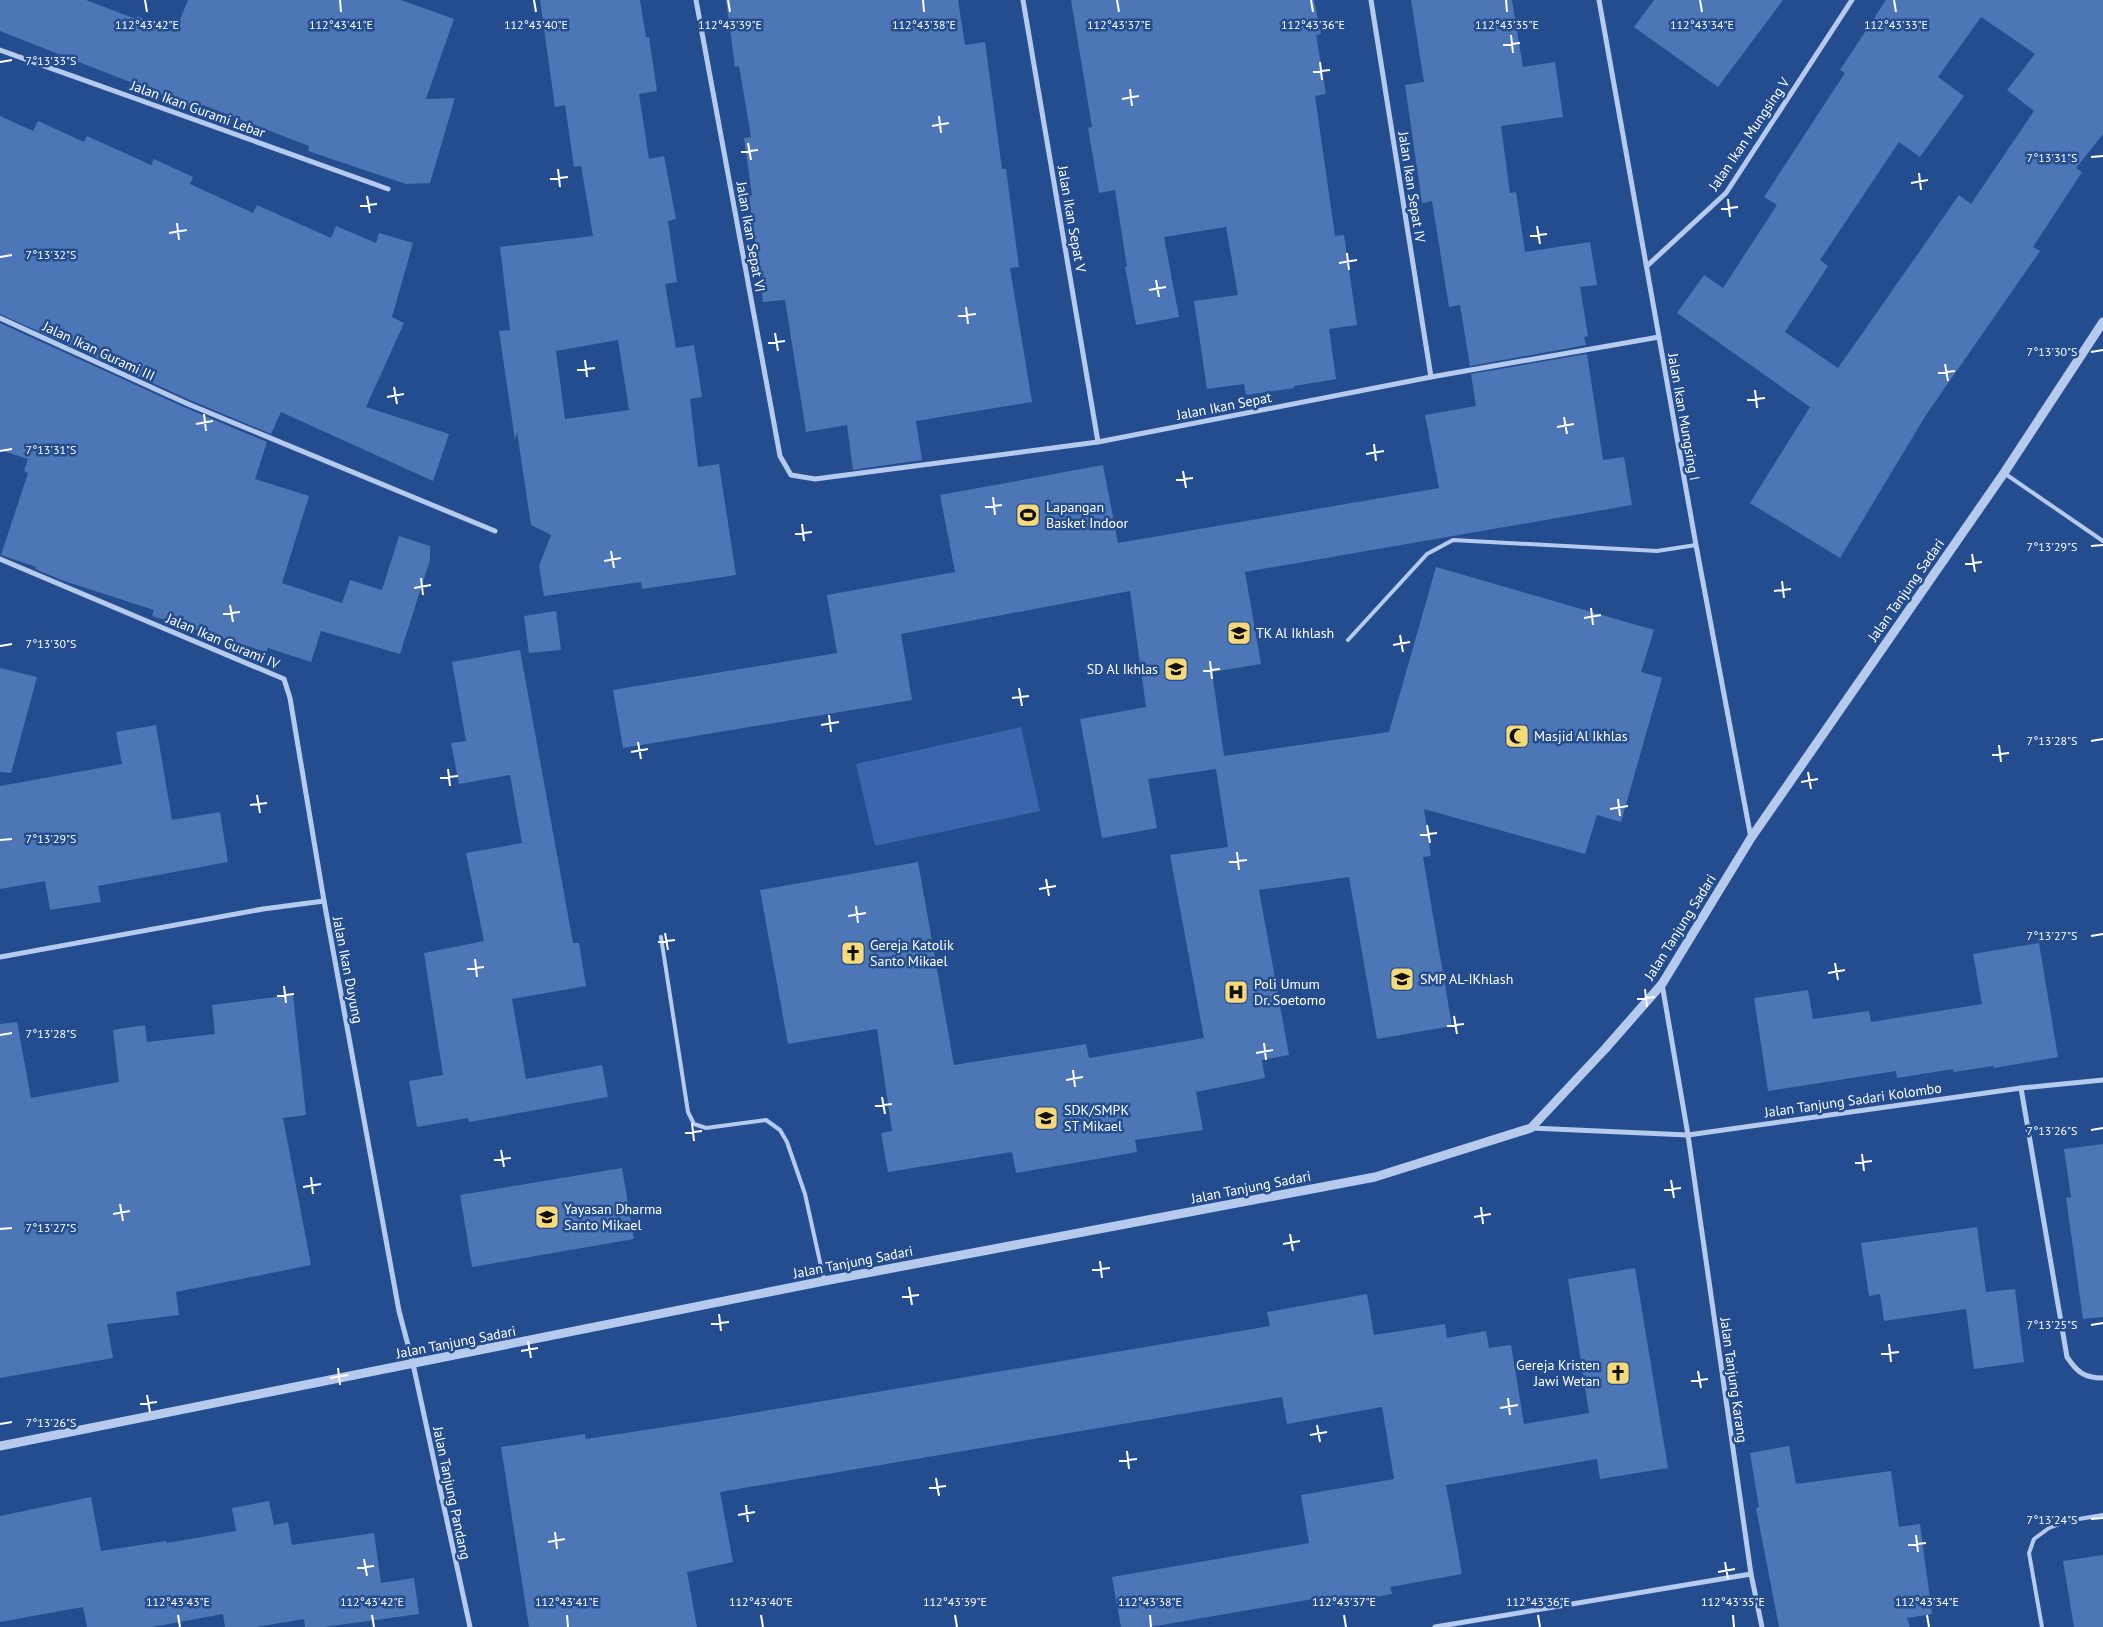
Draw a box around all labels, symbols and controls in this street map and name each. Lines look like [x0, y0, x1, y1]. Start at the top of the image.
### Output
text: 112°43'42"E [115, 17, 179, 32]
text: 112°43'41"E [309, 17, 373, 32]
text: 112°43'40"E [504, 17, 568, 32]
text: 112°43'39"E [698, 17, 762, 32]
text: 112°43'38"E [892, 17, 956, 32]
text: 112°43'37"E [1087, 17, 1151, 32]
text: 112°43'36"E [1281, 17, 1345, 32]
text: 112°43'35"E [1475, 17, 1539, 32]
text: 112°43'34"E [1670, 17, 1734, 32]
text: 112°43'33"E [1864, 17, 1928, 32]
text: 7°13'33"S [26, 53, 76, 68]
street label: Jalan Ikan Mungsing V [1704, 74, 1794, 195]
street label: Jalan Ikan Gurami Lebar [127, 76, 268, 142]
street label: Jalan Ikan Sepat IV [1394, 129, 1430, 244]
text: 7°13'31"S [2027, 150, 2077, 165]
street label: Jalan Ikan Sepat V [1054, 163, 1090, 274]
street label: Jalan Ikan Sepat VI [732, 179, 770, 294]
text: 7°13'32"S [26, 247, 76, 262]
street label: Jalan Ikan Gurami III [39, 317, 158, 385]
text: 7°13'30"S [2027, 344, 2077, 359]
street label: Jalan Ikan Mungsing I [1664, 351, 1704, 482]
street label: Jalan Ikan Sepat [1174, 388, 1273, 424]
text: 7°13'31"S [26, 442, 76, 457]
place label: Lapangan Basket Indoor [1046, 498, 1128, 532]
sports icon: Lapangan Basket Indoor [1015, 502, 1041, 528]
street label: Jalan Tanjung Sadari [1863, 535, 1948, 646]
text: 7°13'29"S [2027, 539, 2077, 554]
street label: Jalan Ikan Gurami IV [163, 609, 282, 673]
school or university icon: TK Al Ikhlash [1226, 620, 1252, 646]
place label: TK Al Ikhlash [1256, 624, 1334, 642]
text: 7°13'30"S [26, 636, 76, 651]
school or university icon: SD Al Ikhlas [1163, 656, 1189, 682]
place label: SD Al Ikhlas [1087, 660, 1158, 678]
mosque icon: Masjid Al Ikhlas [1504, 723, 1530, 749]
place label: Masjid Al Ikhlas [1534, 727, 1628, 745]
text: 7°13'28"S [2027, 733, 2077, 748]
text: 7°13'29"S [26, 831, 76, 846]
street label: Jalan Tanjung Sadari [1640, 871, 1720, 984]
street label: Jalan Ikan Duyung [329, 914, 367, 1025]
text: 7°13'27"S [2027, 928, 2077, 943]
place label: Gereja Katolik Santo Mikael [870, 936, 954, 970]
church icon: Gereja Katolik Santo Mikael [840, 940, 866, 966]
school or university icon: SMP AL-IKhlash [1389, 966, 1415, 992]
place label: SMP AL-IKhlash [1420, 970, 1513, 988]
place label: Poli Umum Dr. Soetomo [1254, 975, 1326, 1009]
hospital icon: Poli Umum Dr. Soetomo [1223, 979, 1249, 1005]
text: 7°13'28"S [26, 1026, 76, 1041]
street label: Jalan Tanjung Sadari Kolombo [1762, 1079, 1943, 1121]
place label: SDK/SMPK ST Mikael [1064, 1101, 1129, 1135]
school or university icon: SDK/SMPK ST Mikael [1033, 1105, 1059, 1131]
text: 7°13'26"S [2027, 1123, 2077, 1138]
street label: Jalan Tanjung Sadari [1189, 1167, 1312, 1208]
place label: Yayasan Dharma Santo Mikael [564, 1200, 662, 1234]
school or university icon: Yayasan Dharma Santo Mikael [534, 1204, 560, 1230]
text: 7°13'27"S [26, 1220, 76, 1235]
street label: Jalan Tanjung Sadari [791, 1242, 914, 1283]
street label: Jalan Tanjung Karang [1716, 1315, 1752, 1444]
text: 7°13'25"S [2027, 1317, 2077, 1332]
street label: Jalan Tanjung Sadari [394, 1322, 517, 1363]
place label: Gereja Kristen Jawi Wetan [1516, 1356, 1600, 1390]
church icon: Gereja Kristen Jawi Wetan [1605, 1360, 1631, 1386]
text: 7°13'26"S [26, 1415, 76, 1430]
street label: Jalan Tanjung Pandang [429, 1424, 475, 1561]
text: 7°13'24"S [2027, 1512, 2077, 1527]
text: 112°43'43"E [146, 1594, 210, 1609]
text: 112°43'42"E [340, 1594, 404, 1609]
text: 112°43'41"E [535, 1594, 599, 1609]
text: 112°43'40"E [729, 1594, 793, 1609]
text: 112°43'39"E [923, 1594, 987, 1609]
text: 112°43'38"E [1118, 1594, 1182, 1609]
text: 112°43'37"E [1312, 1594, 1376, 1609]
text: 112°43'36"E [1506, 1594, 1570, 1609]
text: 112°43'35"E [1701, 1594, 1765, 1609]
text: 112°43'34"E [1895, 1594, 1959, 1609]

